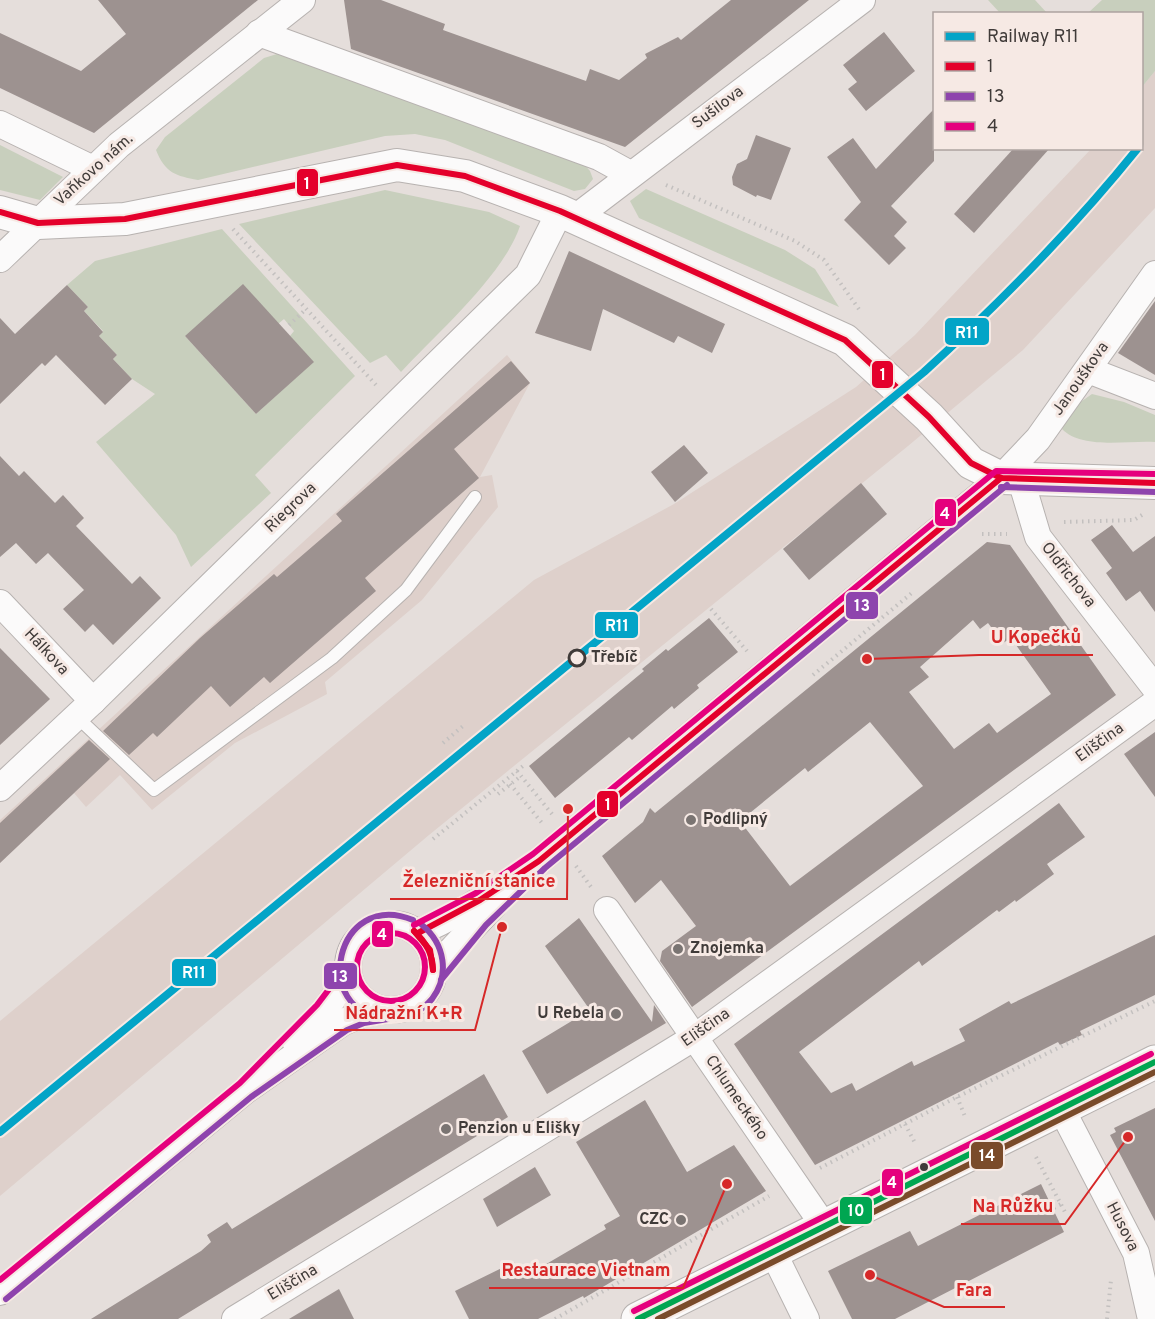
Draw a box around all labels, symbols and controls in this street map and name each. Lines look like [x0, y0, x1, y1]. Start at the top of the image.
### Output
legend [933, 12, 1143, 150]
text: Railway R11 [987, 26, 1079, 49]
text: 1 [987, 56, 994, 79]
street label: Sušilova [688, 82, 748, 134]
text: 13 [987, 86, 1005, 109]
text: 4 [987, 116, 998, 139]
street label: Vaňkovo nám. [50, 129, 138, 211]
line badge: 1 [296, 168, 319, 197]
text: 1 [304, 175, 310, 195]
line badge: R11 [944, 317, 990, 346]
text: R11 [955, 324, 979, 344]
street label: Janouškova [1048, 338, 1114, 420]
line badge: 1 [871, 360, 894, 389]
text: 1 [880, 366, 886, 386]
street label: Riegrova [261, 479, 321, 537]
line badge: 4 [934, 498, 957, 527]
text: 4 [940, 505, 950, 525]
street label: Oldřichova [1036, 538, 1100, 612]
line badge: 13 [845, 591, 879, 620]
text: 13 [854, 597, 870, 617]
line badge: R11 [594, 611, 639, 639]
text: R11 [605, 617, 629, 637]
callout: U Kopečků [979, 619, 1093, 655]
street label: Hálkova [19, 624, 73, 680]
text: U Kopečků [991, 627, 1081, 650]
place label: Třebíč [591, 648, 638, 668]
marker: Třebíč [568, 649, 586, 667]
street label: Eliščina [1072, 719, 1128, 767]
line badge: 1 [596, 790, 619, 818]
text: 1 [605, 796, 611, 816]
place label: Podlipný [703, 810, 768, 830]
marker: Podlipný [684, 813, 698, 827]
callout: Železniční stanice [390, 863, 567, 899]
text: Železniční stanice [402, 869, 556, 894]
line badge: 4 [371, 920, 394, 948]
text: 4 [377, 926, 387, 946]
place label: Znojemka [690, 939, 764, 959]
marker: Znojemka [671, 942, 685, 956]
line badge: R11 [171, 958, 217, 987]
line badge: 13 [323, 962, 358, 990]
text: R11 [182, 964, 206, 984]
text: 13 [332, 968, 348, 988]
callout: Nádražní K+R [334, 994, 475, 1030]
text: Nádražní K+R [345, 1003, 463, 1026]
place label: U Rebela [537, 1004, 604, 1024]
street label: Eliščina [678, 1004, 734, 1052]
marker: U Rebela [609, 1007, 623, 1021]
street label: Chlumeckého [700, 1052, 772, 1144]
place label: Penzion u Elišky [458, 1119, 580, 1139]
marker: Penzion u Elišky [439, 1122, 453, 1136]
line badge: 14 [970, 1141, 1004, 1170]
text: 14 [979, 1147, 995, 1167]
unlabelled marker [918, 1161, 930, 1173]
line badge: 4 [881, 1168, 904, 1197]
text: 4 [887, 1174, 897, 1194]
callout: Na Růžku [961, 1188, 1065, 1224]
line badge: 10 [839, 1196, 873, 1225]
text: Na Růžku [973, 1196, 1053, 1219]
street label: Husova [1101, 1199, 1143, 1255]
text: 10 [848, 1202, 864, 1222]
place label: CZC [639, 1210, 669, 1230]
marker: CZC [674, 1213, 688, 1227]
callout: Restaurace Vietnam [489, 1252, 683, 1288]
street label: Eliščina [264, 1260, 322, 1306]
text: Restaurace Vietnam [501, 1260, 671, 1283]
callout: Fara [944, 1271, 1005, 1307]
text: Fara [956, 1280, 992, 1303]

